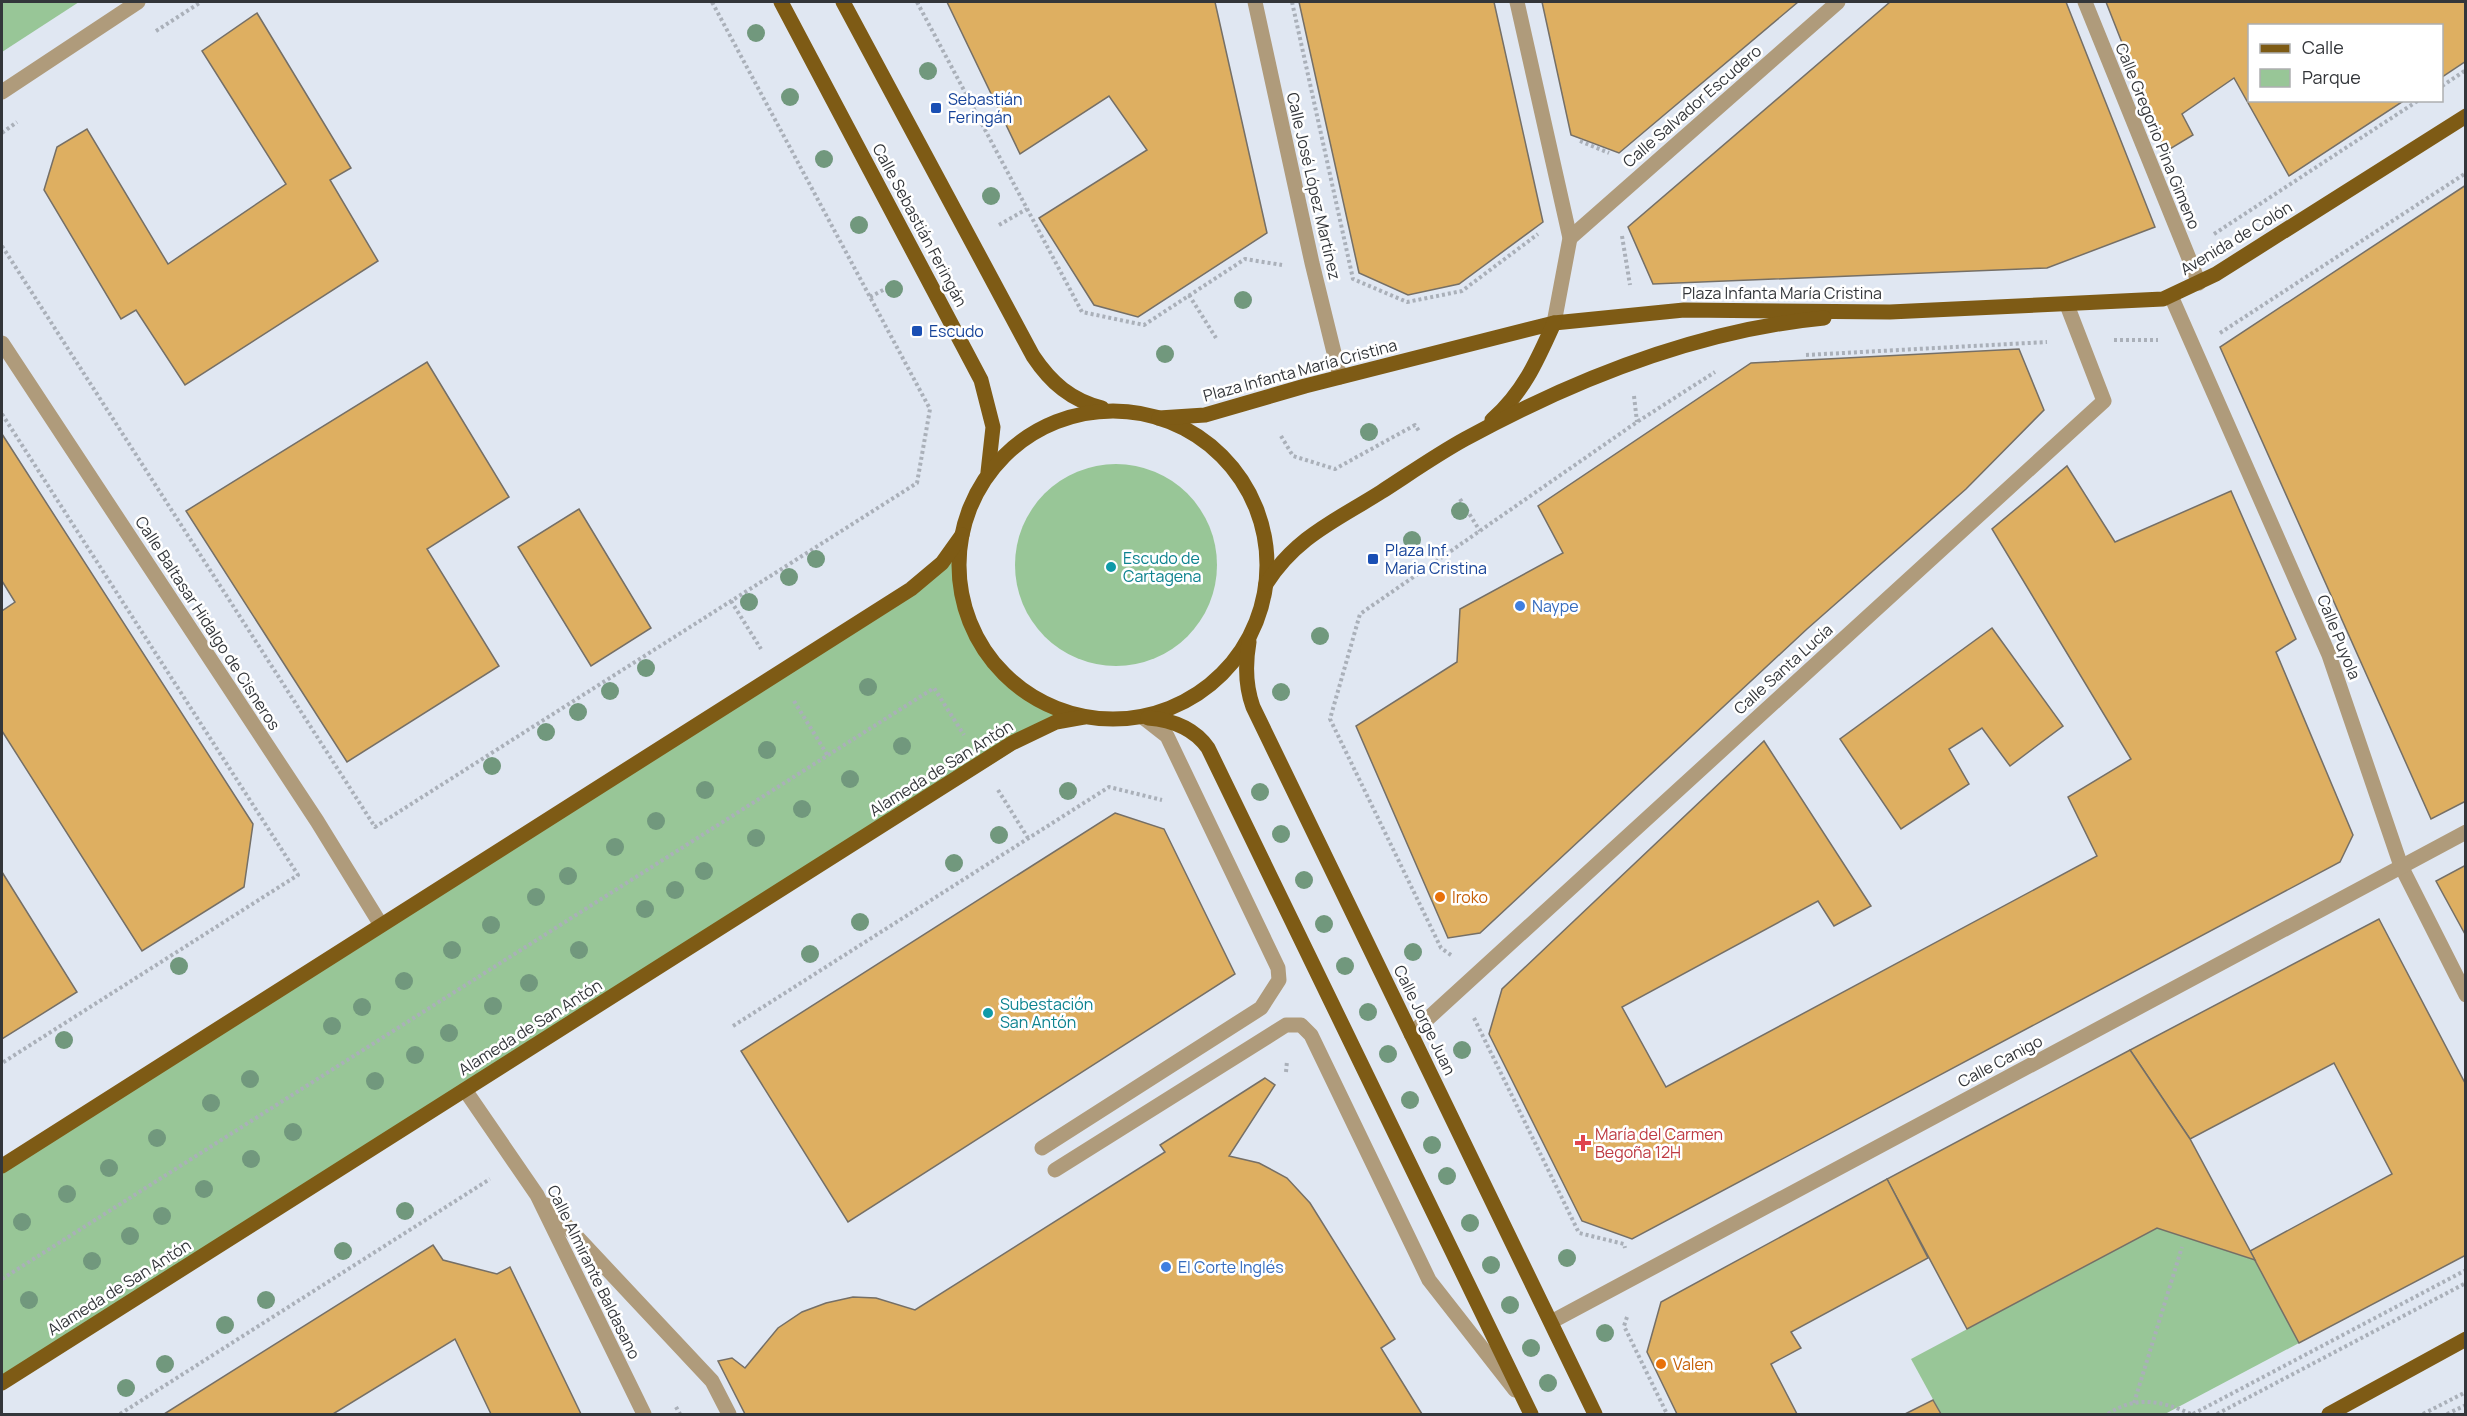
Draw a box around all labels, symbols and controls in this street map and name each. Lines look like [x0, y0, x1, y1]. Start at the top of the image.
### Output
legend [2248, 24, 2443, 102]
text: Calle [2302, 35, 2344, 59]
street label: Calle Salvador Escudero [1618, 40, 1766, 172]
street label: Calle Gregorio Pina Gimeno [2110, 40, 2206, 232]
text: Parque [2302, 65, 2361, 89]
place label: Sebastián Feringán [948, 88, 1023, 128]
street label: Calle José López Martínez [1282, 90, 1346, 282]
marker: Sebastián Feringán [929, 101, 943, 115]
street label: Calle Sebastián Feringán [868, 139, 972, 311]
street label: Avenida de Colón [2176, 196, 2296, 280]
street label: Plaza Infanta María Cristina [1682, 282, 1882, 304]
place label: Escudo [929, 320, 984, 342]
marker: Escudo [910, 324, 924, 338]
street label: Plaza Infanta María Cristina [1201, 334, 1399, 406]
street label: Calle Baltasar Hidalgo de Cisneros [130, 512, 286, 734]
place label: Plaza Inf. Maria Cristina [1385, 539, 1487, 579]
place label: Escudo de Cartagena [1123, 547, 1201, 587]
marker: Plaza Inf. Maria Cristina [1366, 552, 1380, 566]
marker: Escudo de Cartagena [1104, 560, 1118, 574]
street label: Calle Puyola [2312, 591, 2366, 683]
place label: Naype [1532, 595, 1579, 617]
marker: Naype [1513, 599, 1527, 613]
street label: Calle Santa Lucía [1729, 619, 1837, 719]
street label: Alameda de San Antón [865, 715, 1017, 821]
place label: Iroko [1452, 886, 1488, 908]
marker: Iroko [1433, 890, 1447, 904]
street label: Calle Jorge Juan [1389, 961, 1461, 1079]
street label: Alameda de San Antón [454, 974, 606, 1080]
place label: Subestación San Antón [1000, 993, 1093, 1033]
marker: Subestación San Antón [981, 1006, 995, 1020]
street label: Calle Canigo [1954, 1029, 2046, 1093]
place label: María del Carmen Begoña 12H [1595, 1123, 1723, 1163]
marker: María del Carmen Begoña 12H [1576, 1136, 1590, 1150]
street label: Calle Almirante Baldasano [542, 1181, 646, 1363]
street label: Alameda de San Antón [43, 1234, 195, 1340]
place label: El Corte Inglés [1178, 1256, 1284, 1278]
marker: El Corte Inglés [1159, 1260, 1173, 1274]
place label: Valen [1673, 1353, 1713, 1375]
marker: Valen [1654, 1357, 1668, 1371]

